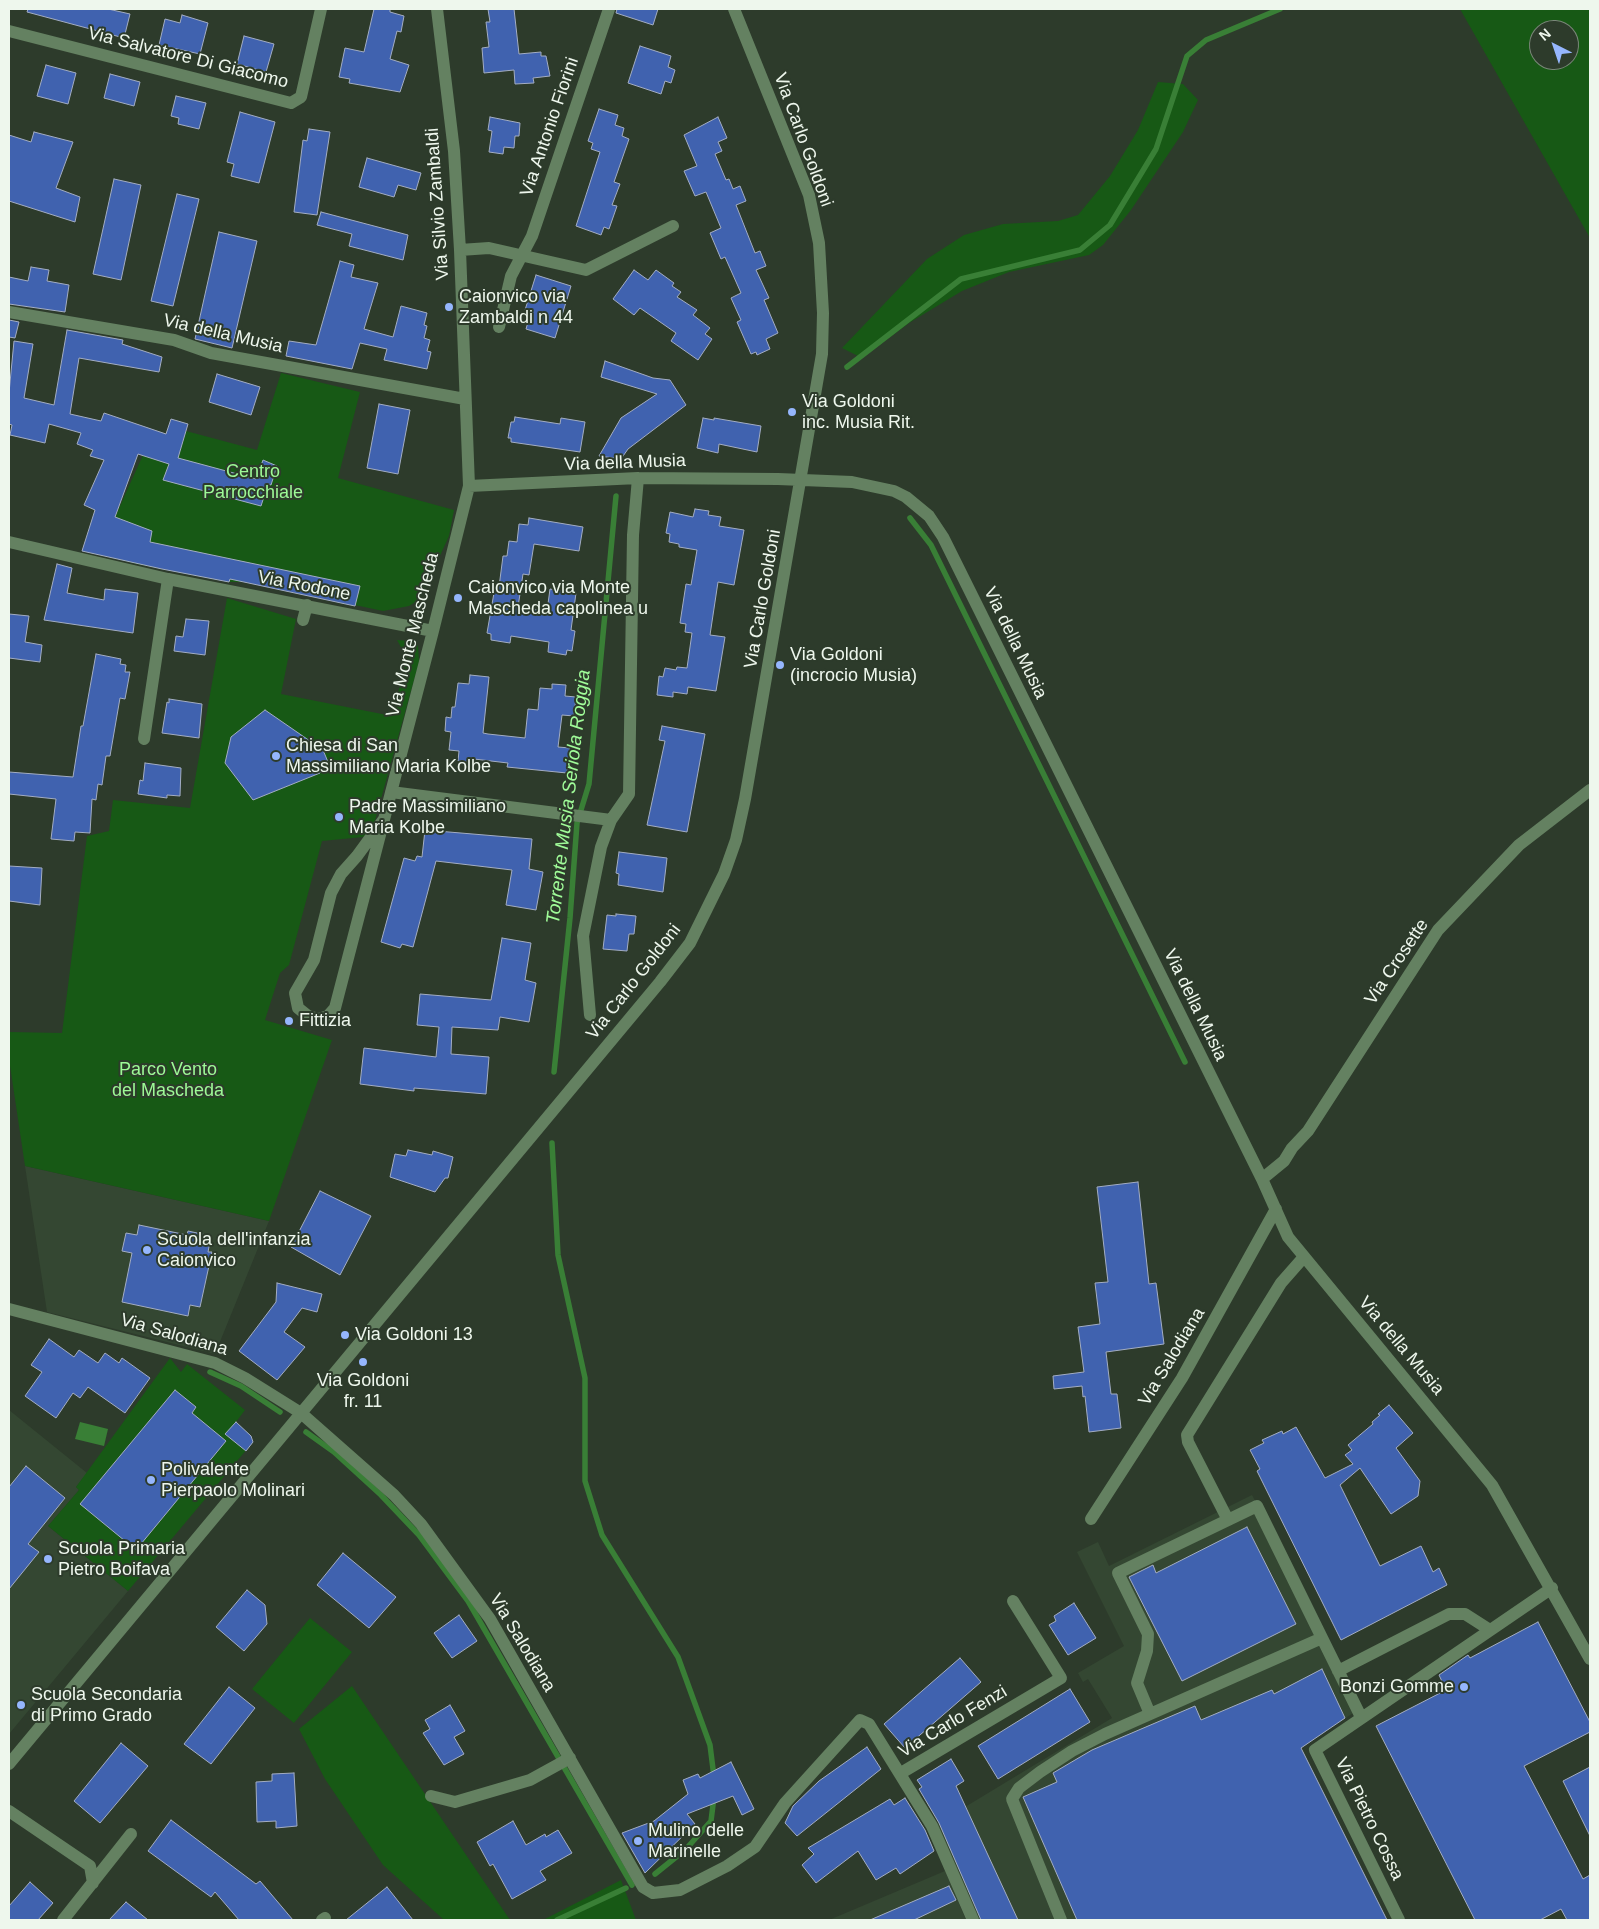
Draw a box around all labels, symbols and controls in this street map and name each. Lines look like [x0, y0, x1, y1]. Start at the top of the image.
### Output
north arrow [1529, 20, 1579, 70]
street label: Via Salvatore Di Giacomo [86, 23, 290, 93]
text: N [1536, 25, 1554, 44]
street label: Via Antonio Fiorini [516, 55, 584, 199]
street label: Via Carlo Goldoni [769, 70, 837, 210]
street label: Via Silvio Zambaldi [422, 127, 454, 281]
place label: Caionvico via Zambaldi n 44 [459, 286, 573, 328]
marker: Caionvico via Zambaldi n 44 [443, 301, 455, 313]
street label: Via della Musia [161, 310, 285, 358]
place label: Via Goldoni inc. Musia Rit. [802, 391, 915, 434]
marker: Via Goldoni inc. Musia Rit. [786, 406, 798, 418]
street label: Via della Musia [564, 450, 686, 476]
park label: Centro Parrocchiale [203, 461, 303, 504]
street label: Via Carlo Goldoni [740, 528, 786, 670]
street label: Via Monte Mascheda [382, 551, 444, 719]
street label: Via Rodone [256, 566, 352, 606]
place label: Caionvico via Monte Mascheda capolinea u [468, 577, 648, 620]
street label: Via della Musia [979, 584, 1051, 702]
marker: Caionvico via Monte Mascheda capolinea u [452, 592, 464, 604]
place label: Via Goldoni (incrocio Musia) [790, 644, 917, 686]
marker: Via Goldoni (incrocio Musia) [774, 659, 786, 671]
water label: Torrente Musia Seriola Roggia [542, 669, 596, 925]
place label: Chiesa di San Massimiliano Maria Kolbe [286, 735, 491, 778]
marker: Chiesa di San Massimiliano Maria Kolbe [270, 750, 282, 762]
place label: Padre Massimiliano Maria Kolbe [349, 796, 506, 839]
marker: Padre Massimiliano Maria Kolbe [333, 811, 345, 823]
street label: Via Crosette [1360, 915, 1434, 1009]
street label: Via Carlo Goldoni [582, 920, 686, 1044]
street label: Via della Musia [1159, 946, 1231, 1064]
place label: Fittizia [299, 1010, 351, 1032]
marker: Fittizia [283, 1015, 295, 1027]
park label: Parco Vento del Mascheda [112, 1059, 224, 1102]
place label: Scuola dell'infanzia Caionvico [157, 1229, 311, 1272]
marker: Scuola dell'infanzia Caionvico [141, 1244, 153, 1256]
street label: Via della Musia [1354, 1292, 1448, 1400]
street label: Via Salodiana [1134, 1304, 1210, 1410]
street label: Via Salodiana [118, 1309, 230, 1361]
place label: Via Goldoni 13 [355, 1324, 473, 1346]
marker: Via Goldoni 13 [339, 1329, 351, 1341]
marker: Via Goldoni fr. 11 [357, 1356, 369, 1368]
place label: Via Goldoni fr. 11 [317, 1370, 409, 1412]
place label: Polivalente Pierpaolo Molinari [161, 1459, 305, 1502]
marker: Polivalente Pierpaolo Molinari [145, 1474, 157, 1486]
place label: Scuola Primaria Pietro Boifava [58, 1538, 185, 1580]
marker: Scuola Primaria Pietro Boifava [42, 1553, 54, 1565]
street label: Via Salodiana [484, 1590, 560, 1696]
place label: Bonzi Gomme [1340, 1676, 1454, 1698]
street label: Via Carlo Fenzi [895, 1681, 1011, 1763]
marker: Bonzi Gomme [1458, 1681, 1470, 1693]
place label: Scuola Secondaria di Primo Grado [31, 1684, 182, 1726]
marker: Scuola Secondaria di Primo Grado [15, 1699, 27, 1711]
street label: Via Pietro Cossa [1330, 1754, 1408, 1884]
place label: Mulino delle Marinelle [648, 1820, 744, 1862]
marker: Mulino delle Marinelle [632, 1835, 644, 1847]

